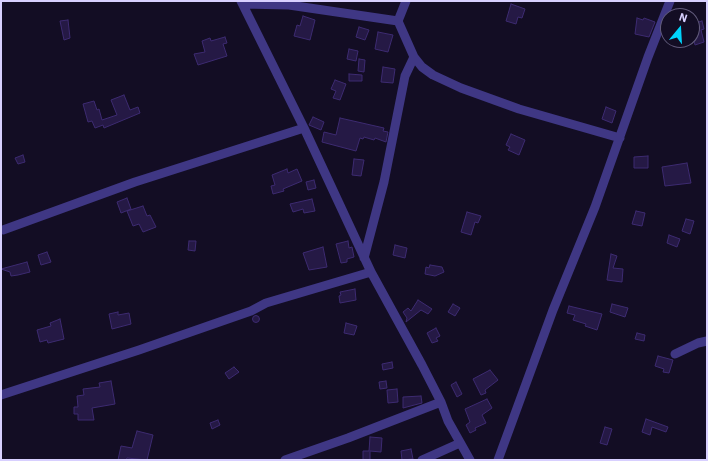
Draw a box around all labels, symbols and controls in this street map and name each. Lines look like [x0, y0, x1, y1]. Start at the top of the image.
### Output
north arrow [660, 8, 700, 48]
text: N [677, 10, 689, 25]

